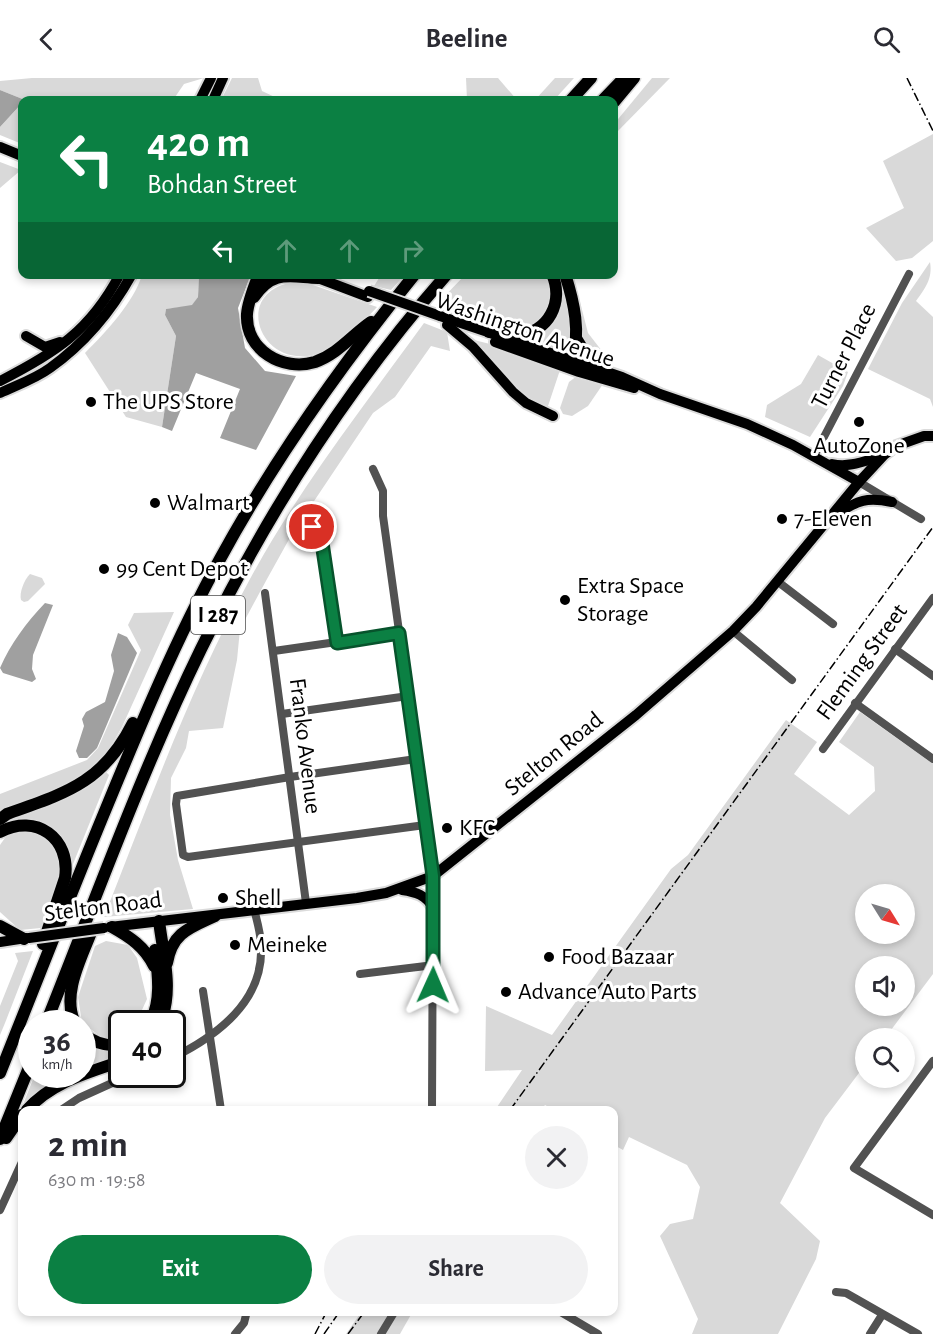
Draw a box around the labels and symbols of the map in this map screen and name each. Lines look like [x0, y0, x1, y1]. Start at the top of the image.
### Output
street label: Washington Avenue [432, 288, 618, 372]
street label: Turner Place [807, 299, 881, 413]
place label: The UPS Store [103, 390, 234, 414]
marker: The UPS Store [84, 395, 98, 409]
marker: AutoZone [852, 415, 866, 429]
place label: AutoZone [813, 434, 905, 458]
place label: Walmart [167, 491, 250, 515]
marker: Walmart [148, 496, 162, 510]
pin [286, 501, 337, 552]
place label: 7-Eleven [794, 507, 872, 531]
marker: 7-Eleven [775, 512, 789, 526]
place label: 99 Cent Depot [116, 557, 248, 581]
marker: 99 Cent Depot [97, 562, 111, 576]
place label: Extra Space Storage [577, 574, 684, 626]
marker: Extra Space Storage [558, 593, 572, 607]
road number: I 287 [191, 596, 245, 634]
street label: Fleming Street [812, 599, 912, 724]
street label: Franko Avenue [285, 677, 325, 815]
street label: Stelton Road [500, 707, 608, 801]
place label: KFC [459, 816, 495, 840]
marker: KFC [440, 821, 454, 835]
north arrow [855, 884, 915, 944]
place label: Shell [235, 886, 282, 910]
street label: Stelton Road [43, 888, 163, 926]
marker: Shell [216, 891, 230, 905]
place label: Meineke [247, 933, 327, 957]
marker: Meineke [228, 938, 242, 952]
place label: Food Bazaar [561, 945, 674, 969]
marker: Food Bazaar [542, 950, 556, 964]
position arrow [401, 953, 465, 1017]
place label: Advance Auto Parts [518, 980, 697, 1004]
marker: Advance Auto Parts [499, 985, 513, 999]
speed limit sign: 40 [108, 1010, 186, 1088]

